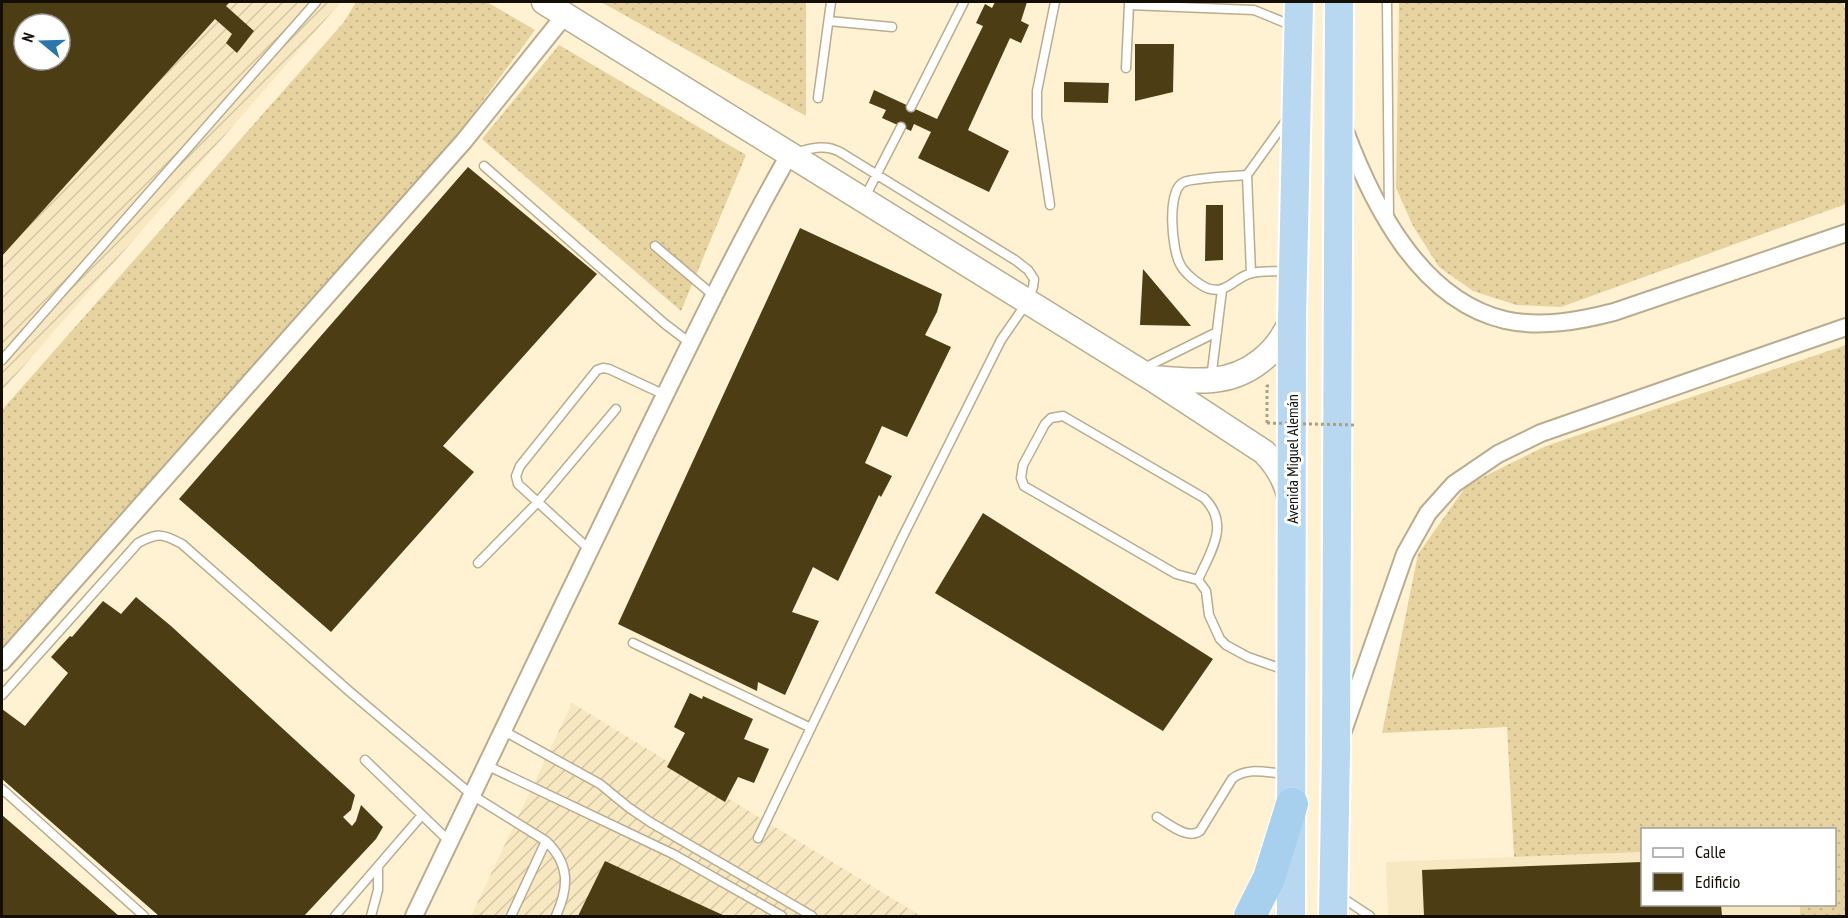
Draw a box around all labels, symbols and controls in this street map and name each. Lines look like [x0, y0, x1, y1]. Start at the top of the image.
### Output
north arrow [12, 12, 72, 72]
text: N [17, 30, 39, 44]
street label: Avenida Miguel Alemán [1282, 394, 1302, 524]
legend [1641, 828, 1836, 906]
text: Calle [1695, 840, 1726, 863]
text: Edificio [1695, 870, 1741, 893]

